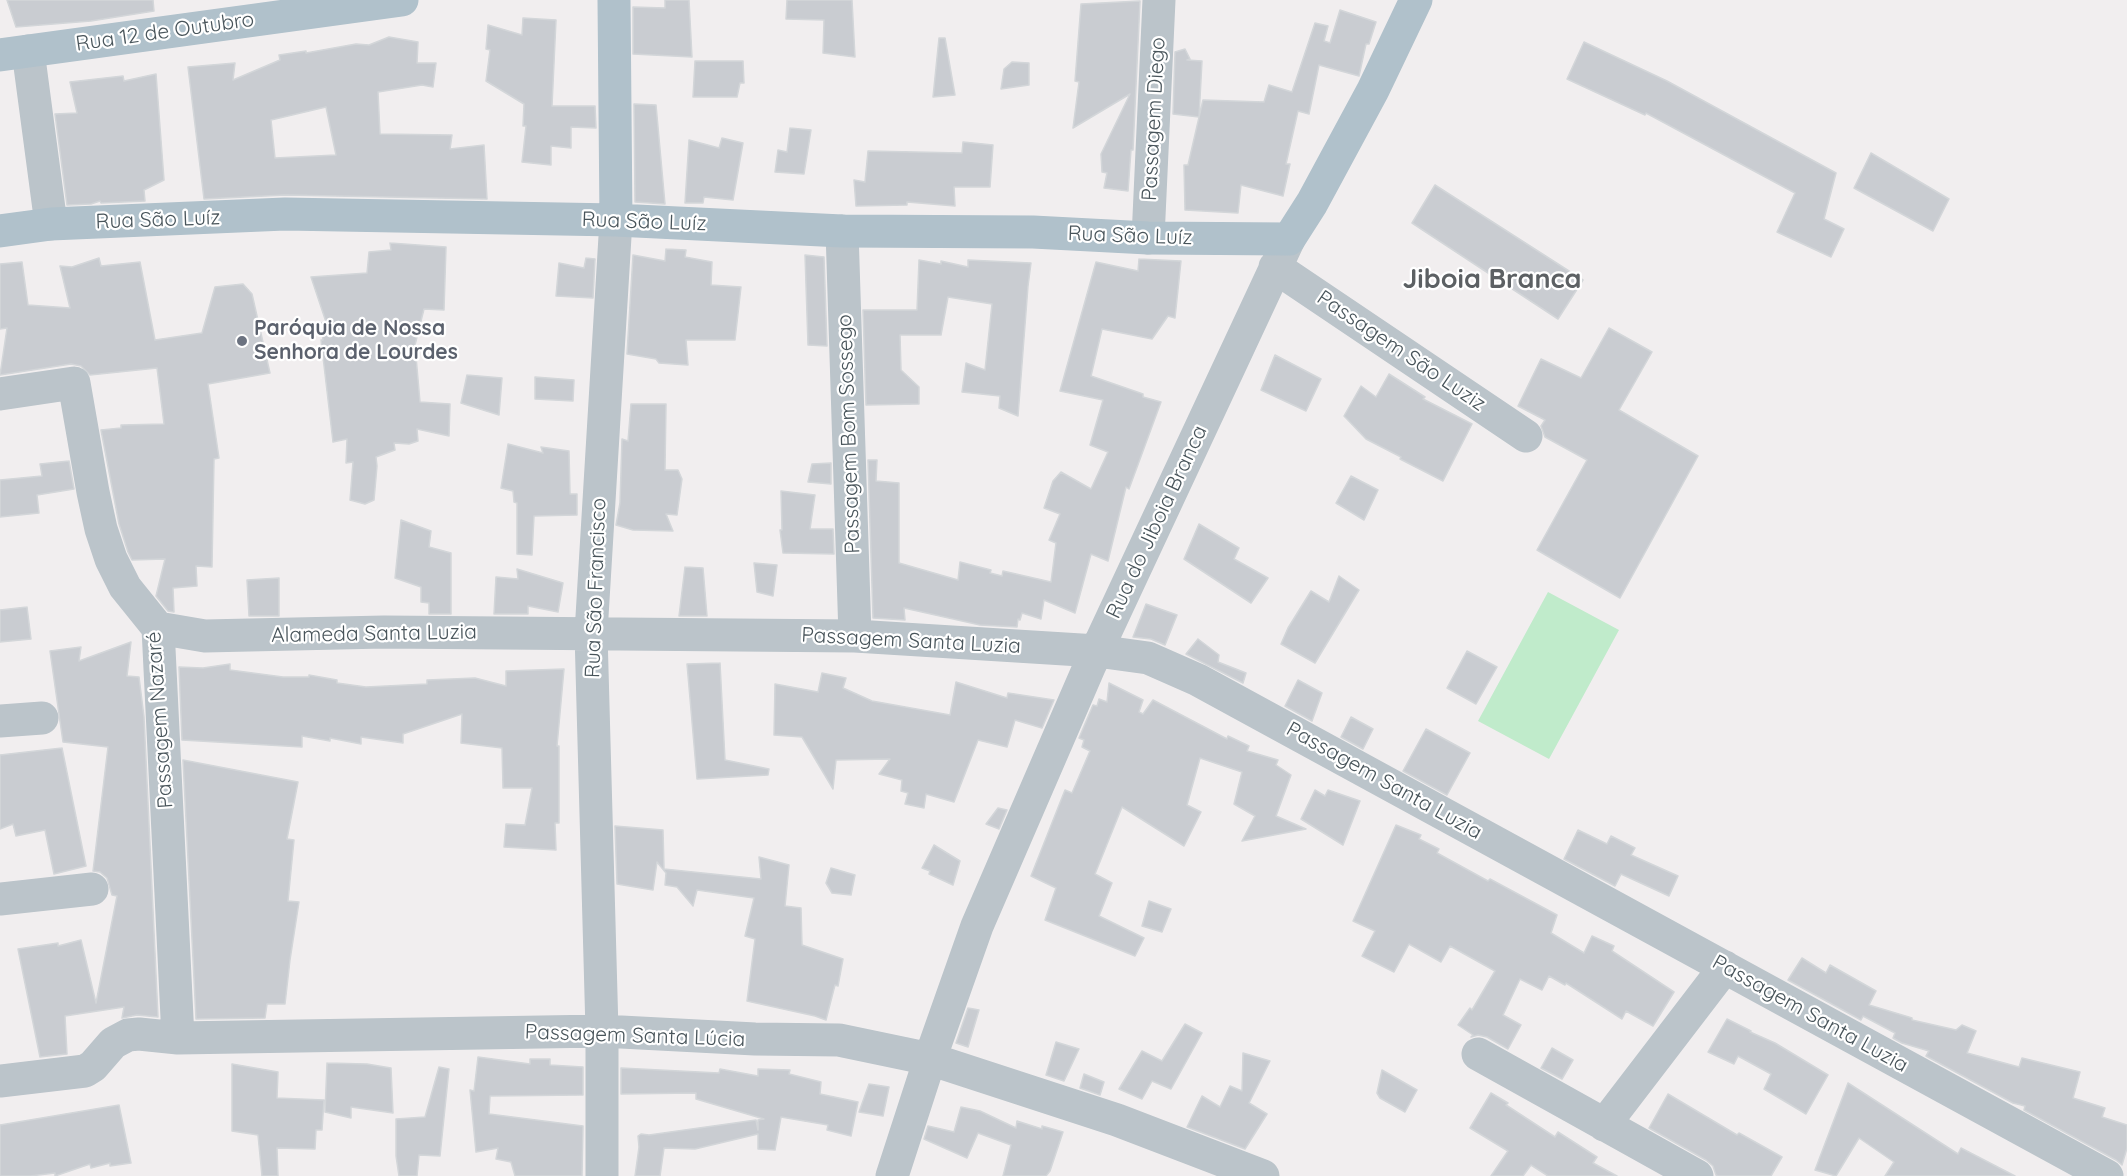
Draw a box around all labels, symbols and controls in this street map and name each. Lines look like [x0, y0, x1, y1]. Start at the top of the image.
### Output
street label: Rua 12 de Outubro [74, 7, 256, 57]
street label: Passagem Diego [1137, 37, 1171, 201]
street label: Rua São Luíz [95, 205, 221, 235]
street label: Rua São Luíz [581, 207, 707, 237]
street label: Rua São Luíz [1067, 221, 1193, 251]
district label: Jiboia Branca [1402, 264, 1582, 296]
street label: Passagem São Luziz [1312, 285, 1490, 417]
street label: Passagem Bom Sossego [832, 314, 866, 554]
place label: Paróquia de Nossa Senhora de Lourdes [254, 316, 458, 366]
marker: Paróquia de Nossa Senhora de Lourdes [235, 334, 249, 348]
street label: Rua do Jiboia Branca [1101, 421, 1213, 623]
street label: Rua São Francisco [580, 497, 612, 679]
street label: Alameda Santa Luzia [271, 620, 477, 648]
street label: Passagem Santa Luzia [801, 623, 1021, 659]
street label: Passagem Nazaré [141, 631, 179, 809]
street label: Passagem Santa Luzia [1282, 717, 1486, 845]
street label: Passagem Santa Luzia [1708, 950, 1912, 1078]
street label: Passagem Santa Lúcia [524, 1020, 746, 1052]

